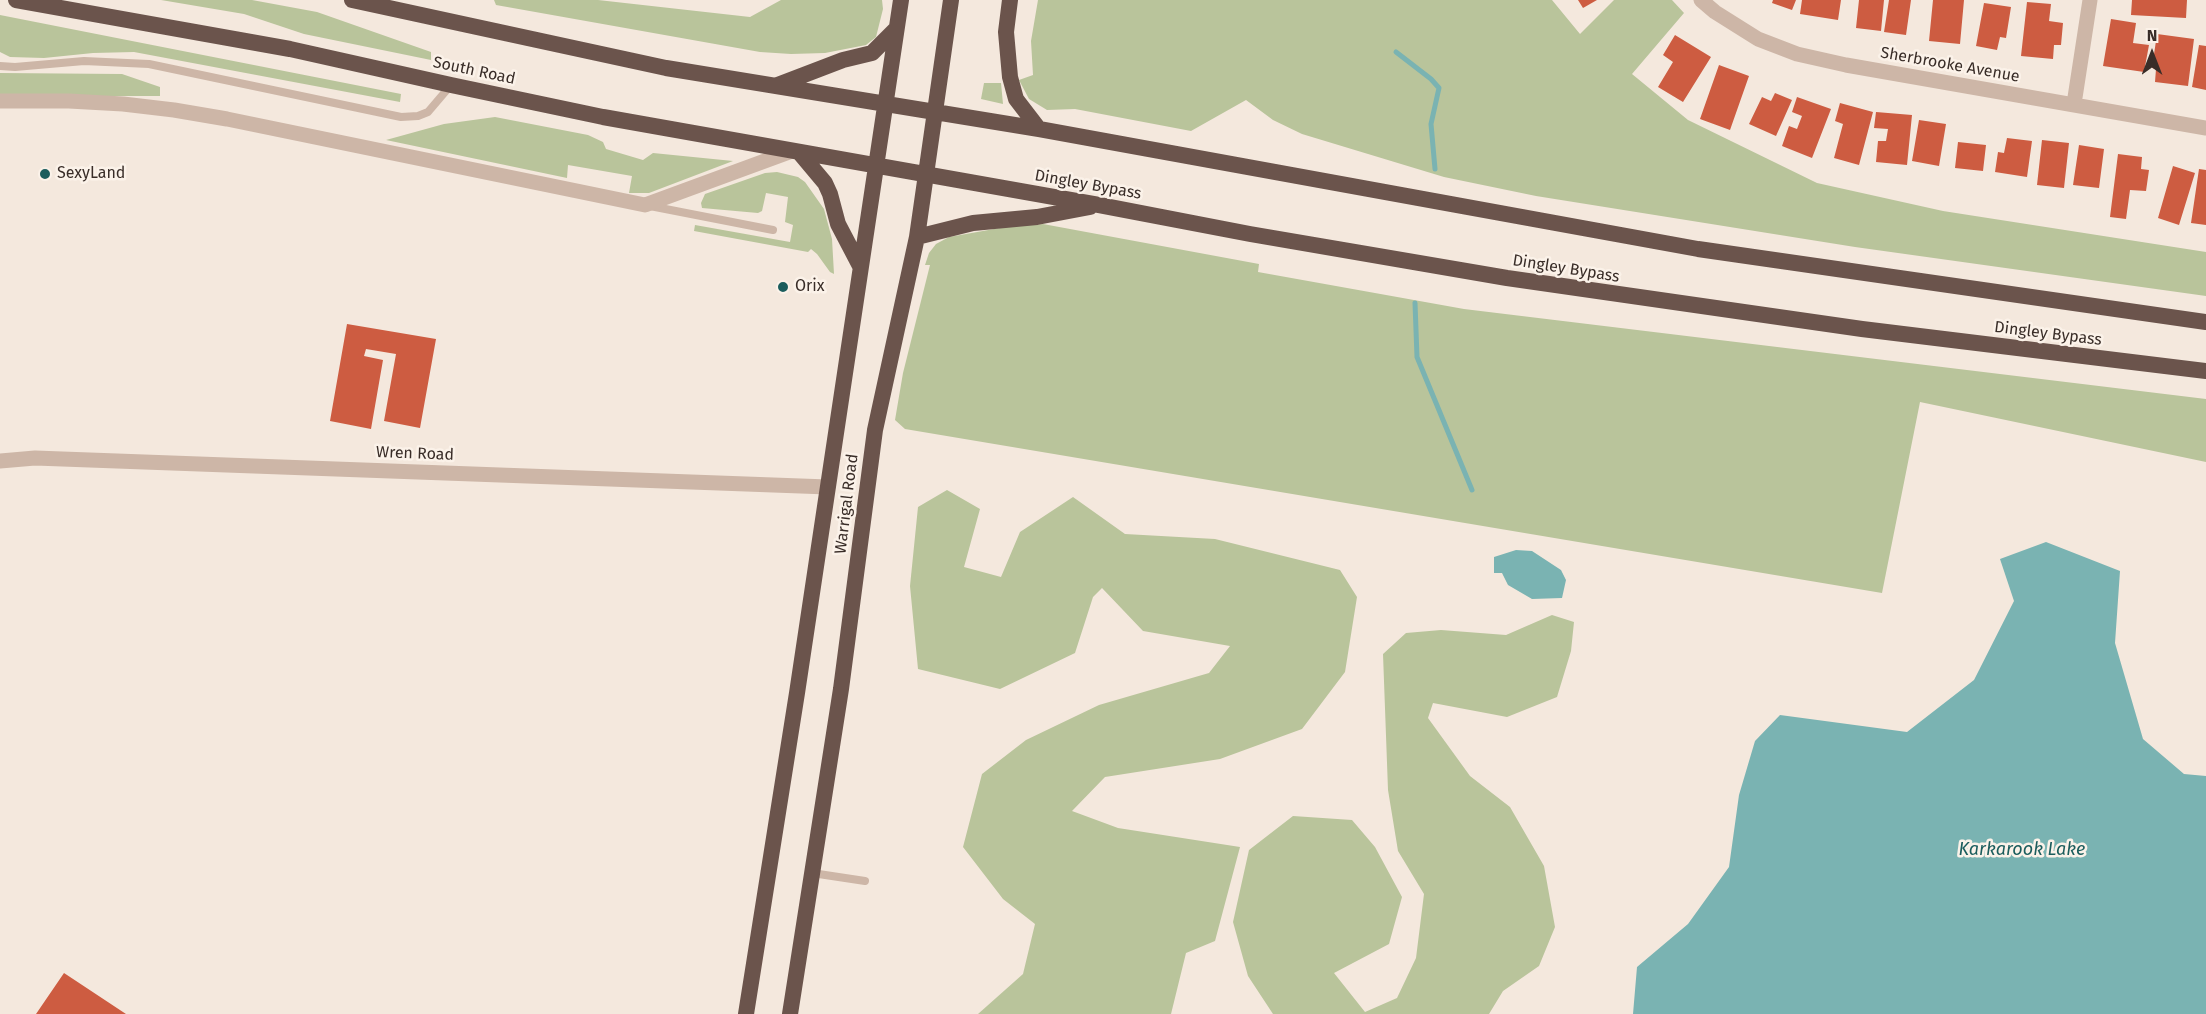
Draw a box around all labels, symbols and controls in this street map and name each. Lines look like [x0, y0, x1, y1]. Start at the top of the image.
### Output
north arrow [2122, 24, 2182, 84]
text: N [2147, 26, 2157, 45]
street label: Sherbrooke Avenue [1879, 43, 2021, 87]
street label: South Road [431, 53, 517, 89]
place label: SexyLand [57, 164, 125, 184]
street label: Dingley Bypass [1033, 166, 1143, 204]
marker: SexyLand [38, 167, 52, 181]
street label: Dingley Bypass [1511, 251, 1621, 287]
place label: Orix [795, 277, 825, 297]
marker: Orix [776, 280, 790, 294]
street label: Dingley Bypass [1993, 318, 2103, 350]
street label: Wren Road [376, 443, 454, 465]
street label: Warrigal Road [831, 453, 863, 555]
water label: Karkarook Lake [1959, 839, 2085, 861]

